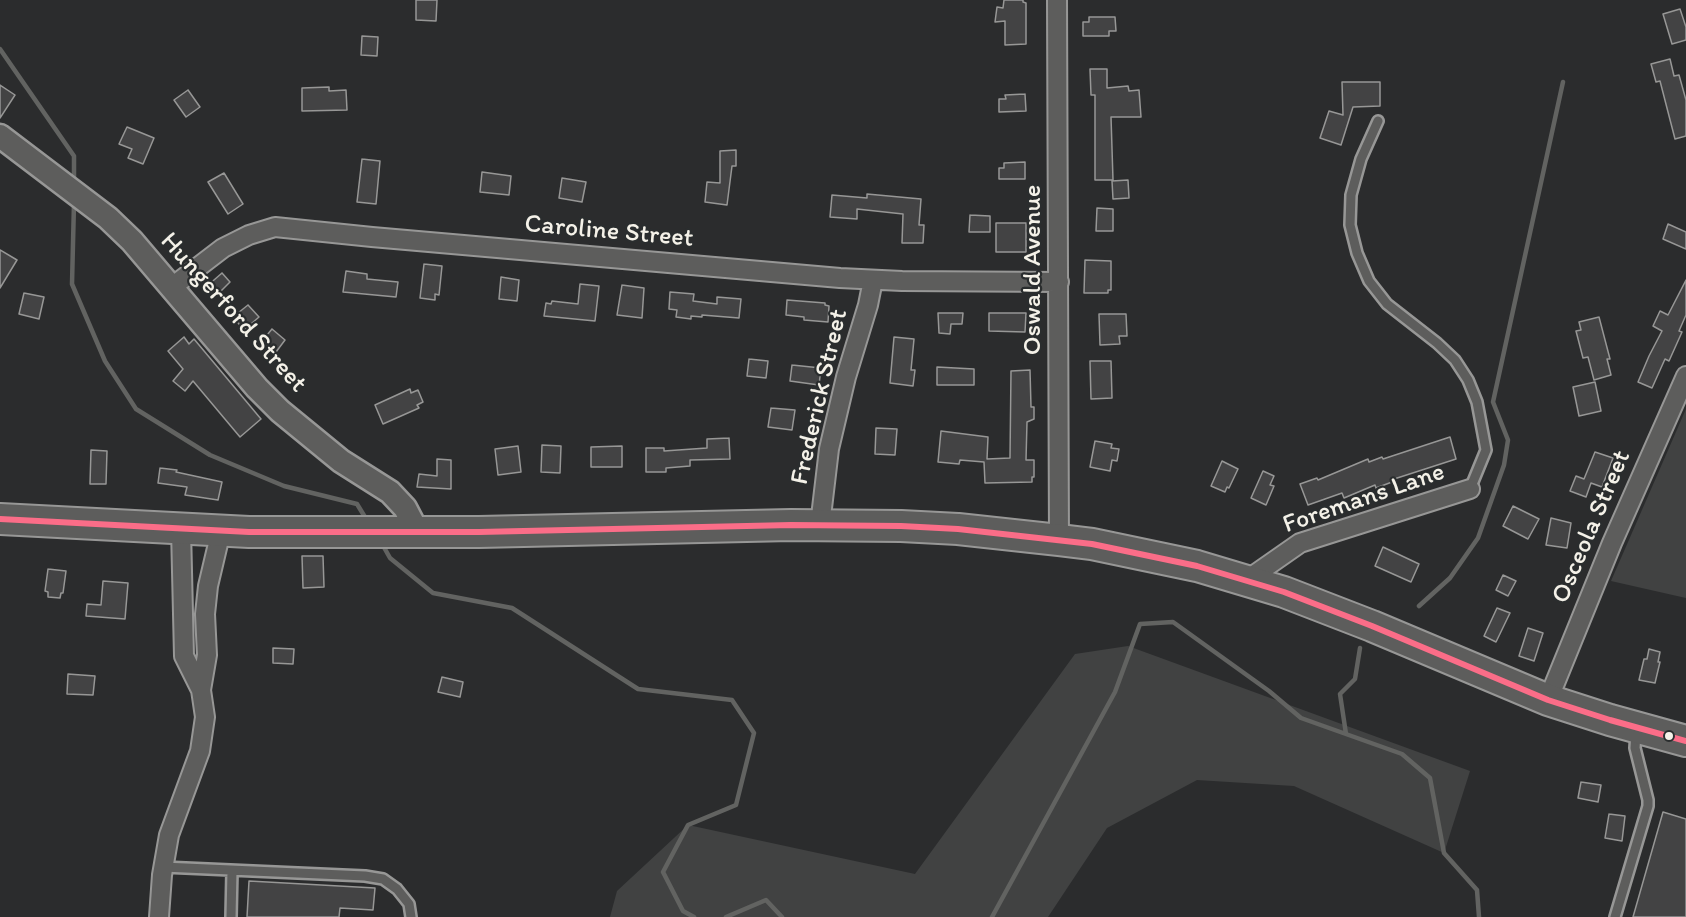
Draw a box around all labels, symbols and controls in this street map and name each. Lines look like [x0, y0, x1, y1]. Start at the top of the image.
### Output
street label: Oswald Avenue [1017, 185, 1049, 355]
street label: Caroline Street [523, 209, 695, 255]
street label: Hungerford Street [153, 227, 313, 399]
street label: Frederick Street [785, 306, 855, 488]
street label: Osceola Street [1546, 446, 1638, 608]
street label: Foremans Lane [1279, 457, 1449, 541]
unlabelled marker [1663, 730, 1675, 742]

